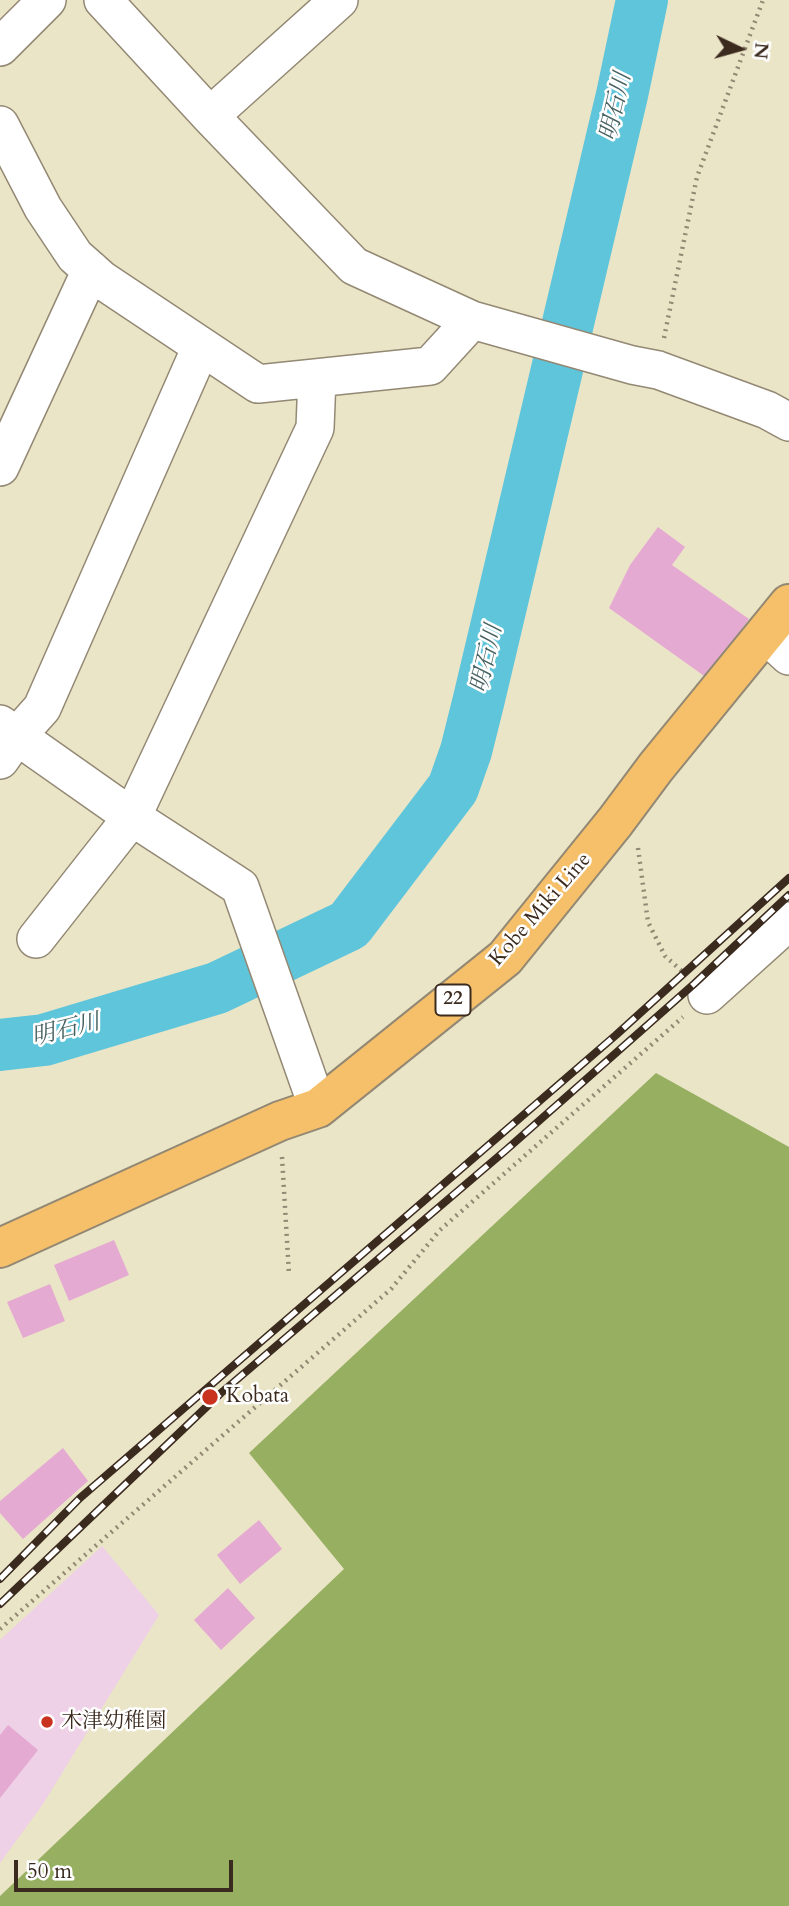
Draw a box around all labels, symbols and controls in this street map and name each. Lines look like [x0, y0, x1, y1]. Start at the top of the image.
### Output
north arrow [705, 14, 775, 84]
text: N [747, 41, 775, 60]
water label: 明石川 [596, 70, 638, 144]
water label: 明石川 [467, 622, 509, 696]
street label: Kobe Miki Line [485, 848, 597, 972]
road number: 22 [435, 984, 470, 1016]
water label: 明石川 [29, 1009, 103, 1053]
place label: Kobata [226, 1384, 289, 1410]
marker: Kobata [200, 1387, 220, 1407]
place label: 木津幼稚園 [61, 1709, 166, 1735]
marker: 木津幼稚園 [39, 1714, 55, 1730]
scale bar [18, 1846, 236, 1890]
text: 50 m [27, 1857, 72, 1886]

